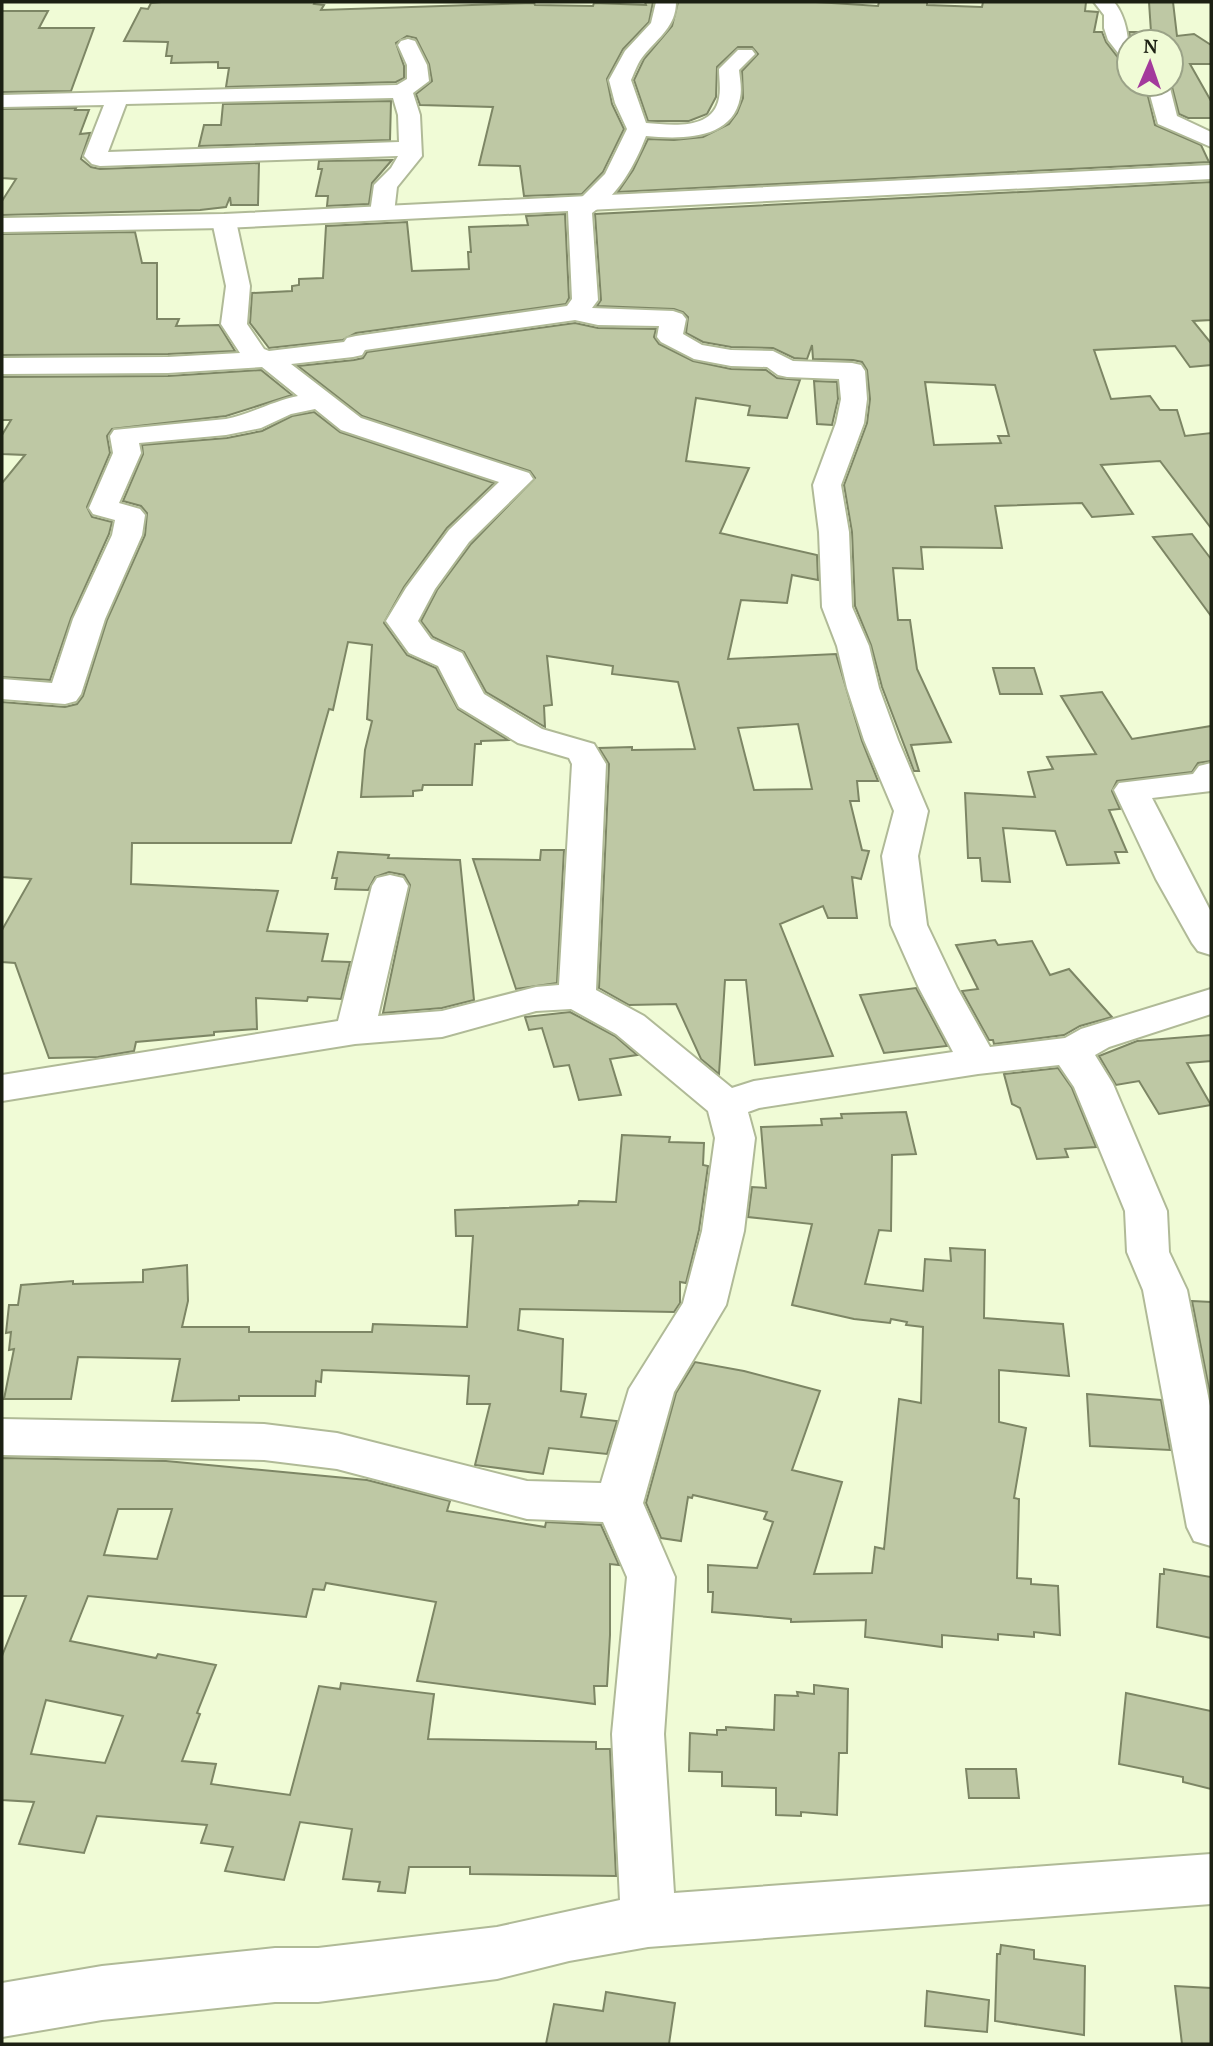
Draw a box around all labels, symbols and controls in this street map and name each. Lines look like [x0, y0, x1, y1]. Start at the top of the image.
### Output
north arrow [1115, 28, 1185, 98]
text: N [1143, 33, 1159, 58]

